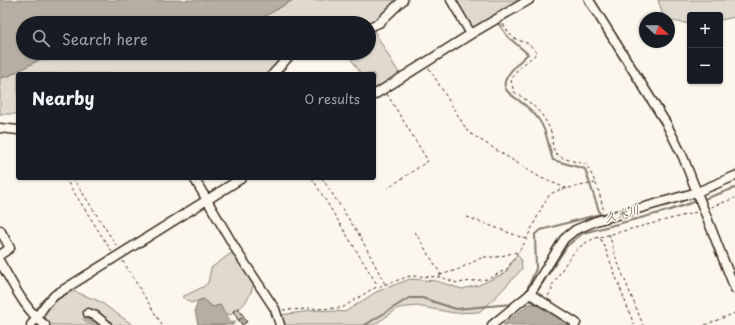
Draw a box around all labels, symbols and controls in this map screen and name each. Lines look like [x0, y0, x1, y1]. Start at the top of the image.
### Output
north arrow [639, 12, 675, 48]
map controls [687, 12, 723, 84]
button: + [687, 12, 723, 48]
search box [16, 16, 376, 60]
icon: search [30, 27, 52, 49]
text: Search here [62, 27, 148, 50]
button: − [687, 48, 723, 84]
text: Nearby [32, 85, 94, 111]
text: 0 results [305, 89, 360, 108]
water label: 久米川 [602, 200, 641, 226]

